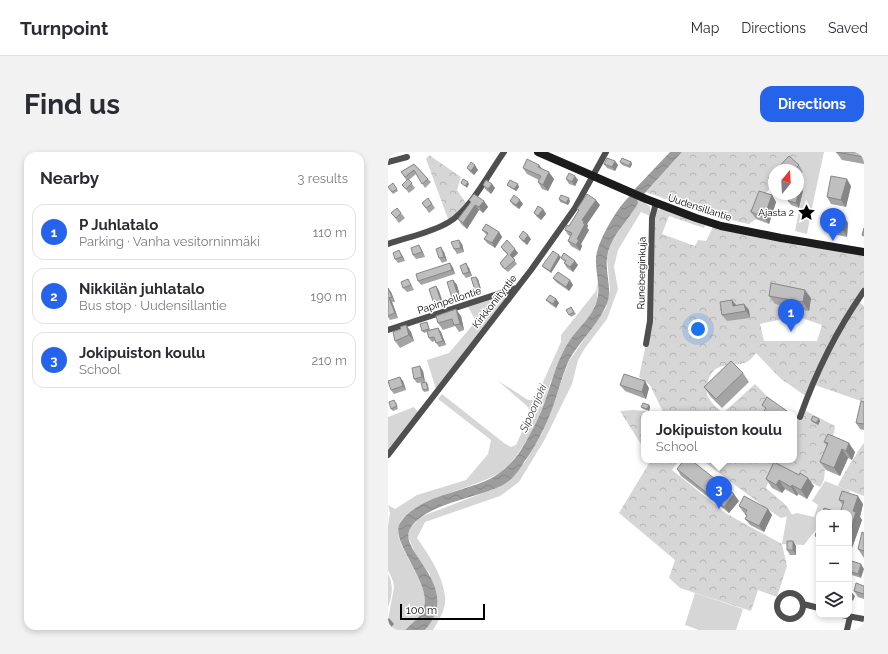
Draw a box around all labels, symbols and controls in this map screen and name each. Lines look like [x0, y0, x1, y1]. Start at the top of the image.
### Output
text: Turnpoint [20, 17, 108, 39]
text: Map [691, 20, 719, 36]
text: Directions [741, 20, 806, 36]
text: Saved [828, 20, 868, 36]
button: Directions [760, 86, 864, 122]
text: Find us [24, 88, 120, 121]
north arrow [768, 164, 804, 200]
text: Nearby [40, 168, 99, 188]
text: 3 results [298, 171, 348, 186]
street label: Uudensillantie [667, 192, 733, 223]
place icon: Ajasta 2 [797, 202, 817, 222]
place label: Ajasta 2 [758, 207, 794, 218]
pin: 2 [820, 208, 846, 241]
text: P Juhlatalo [79, 216, 158, 234]
text: 1 [51, 225, 57, 240]
text: 110 m [313, 225, 347, 240]
text: Parking · Vanha vesitorninmäki [79, 234, 260, 249]
street label: Runeberginkuja [635, 237, 648, 309]
street label: Kirkkoniityntie [470, 272, 519, 330]
text: Nikkilän juhlatalo [79, 280, 205, 298]
street label: Papinpellontie [416, 285, 483, 316]
text: 2 [50, 289, 58, 304]
text: 190 m [311, 289, 347, 304]
text: Bus stop · Uudensillantie [79, 298, 227, 313]
pin: 1 [778, 299, 804, 332]
your location [688, 319, 708, 339]
text: Jokipuiston koulu [79, 344, 205, 362]
text: 3 [50, 353, 58, 368]
text: 210 m [311, 353, 347, 368]
text: School [79, 362, 121, 377]
water label: Sipoonjoki [517, 382, 550, 435]
popup [641, 411, 797, 463]
text: Jokipuiston koulu [656, 421, 782, 439]
text: School [656, 439, 697, 454]
pin: 3 [706, 476, 732, 509]
map controls [816, 510, 852, 618]
button: + [816, 510, 852, 546]
button: − [816, 546, 852, 582]
button: layers [816, 582, 852, 618]
scale bar [400, 602, 485, 621]
text: 100 m [406, 604, 437, 617]

